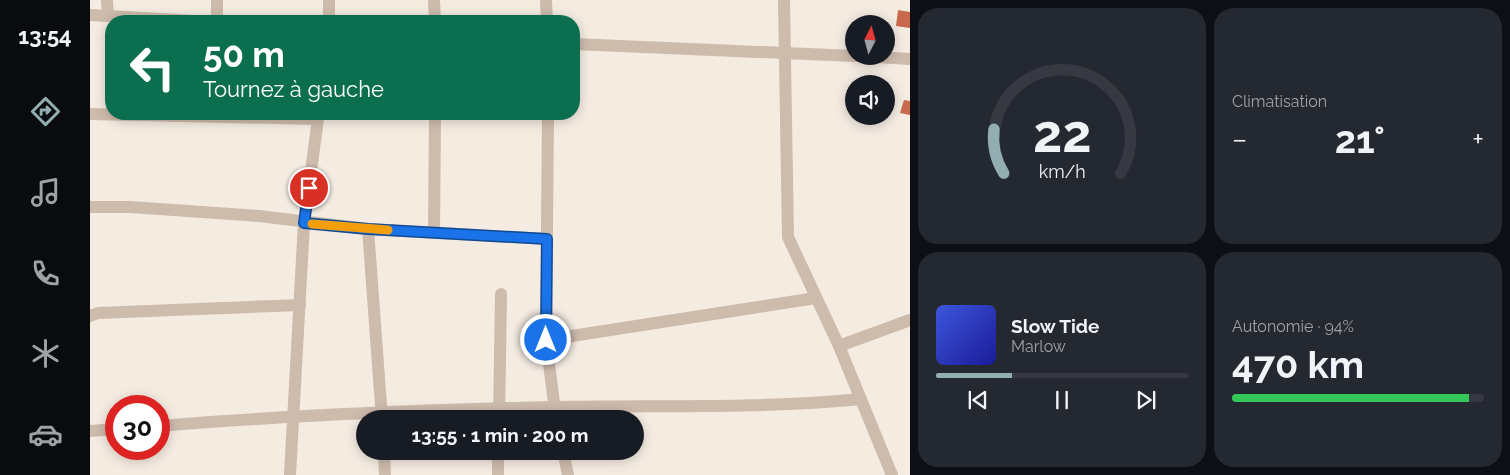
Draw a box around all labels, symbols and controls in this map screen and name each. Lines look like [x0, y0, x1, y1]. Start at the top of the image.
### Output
north arrow [845, 15, 895, 65]
map controls [845, 15, 895, 125]
text: 13:54 [18, 23, 72, 49]
text: 50 m [203, 34, 285, 75]
icon: left [120, 35, 185, 100]
button: sound [845, 75, 895, 125]
text: Tournez à gauche [203, 76, 384, 102]
text: Climatisation [1232, 92, 1327, 111]
icon: directions [28, 94, 63, 129]
text: 22 [1033, 103, 1091, 164]
text: 21° [1335, 117, 1385, 162]
text: − [1232, 123, 1247, 156]
text: + [1472, 123, 1484, 156]
text: km/h [1038, 161, 1086, 182]
pin [288, 167, 330, 209]
icon: arrive [295, 174, 323, 202]
icon: music [28, 175, 63, 210]
icon: phone [28, 256, 63, 291]
position arrow [519, 313, 571, 365]
text: Slow Tide [1011, 315, 1100, 337]
text: Autonomie · 94% [1232, 317, 1354, 336]
icon: climate [28, 336, 63, 371]
text: Marlow [1011, 337, 1066, 356]
text: 470 km [1232, 342, 1364, 387]
icon: previous [964, 386, 992, 414]
icon: pause [1048, 386, 1076, 414]
icon: next [1132, 386, 1160, 414]
speed limit sign: 30 [105, 395, 170, 460]
icon: car [28, 417, 63, 452]
text: 13:55 · 1 min · 200 m [412, 424, 588, 446]

